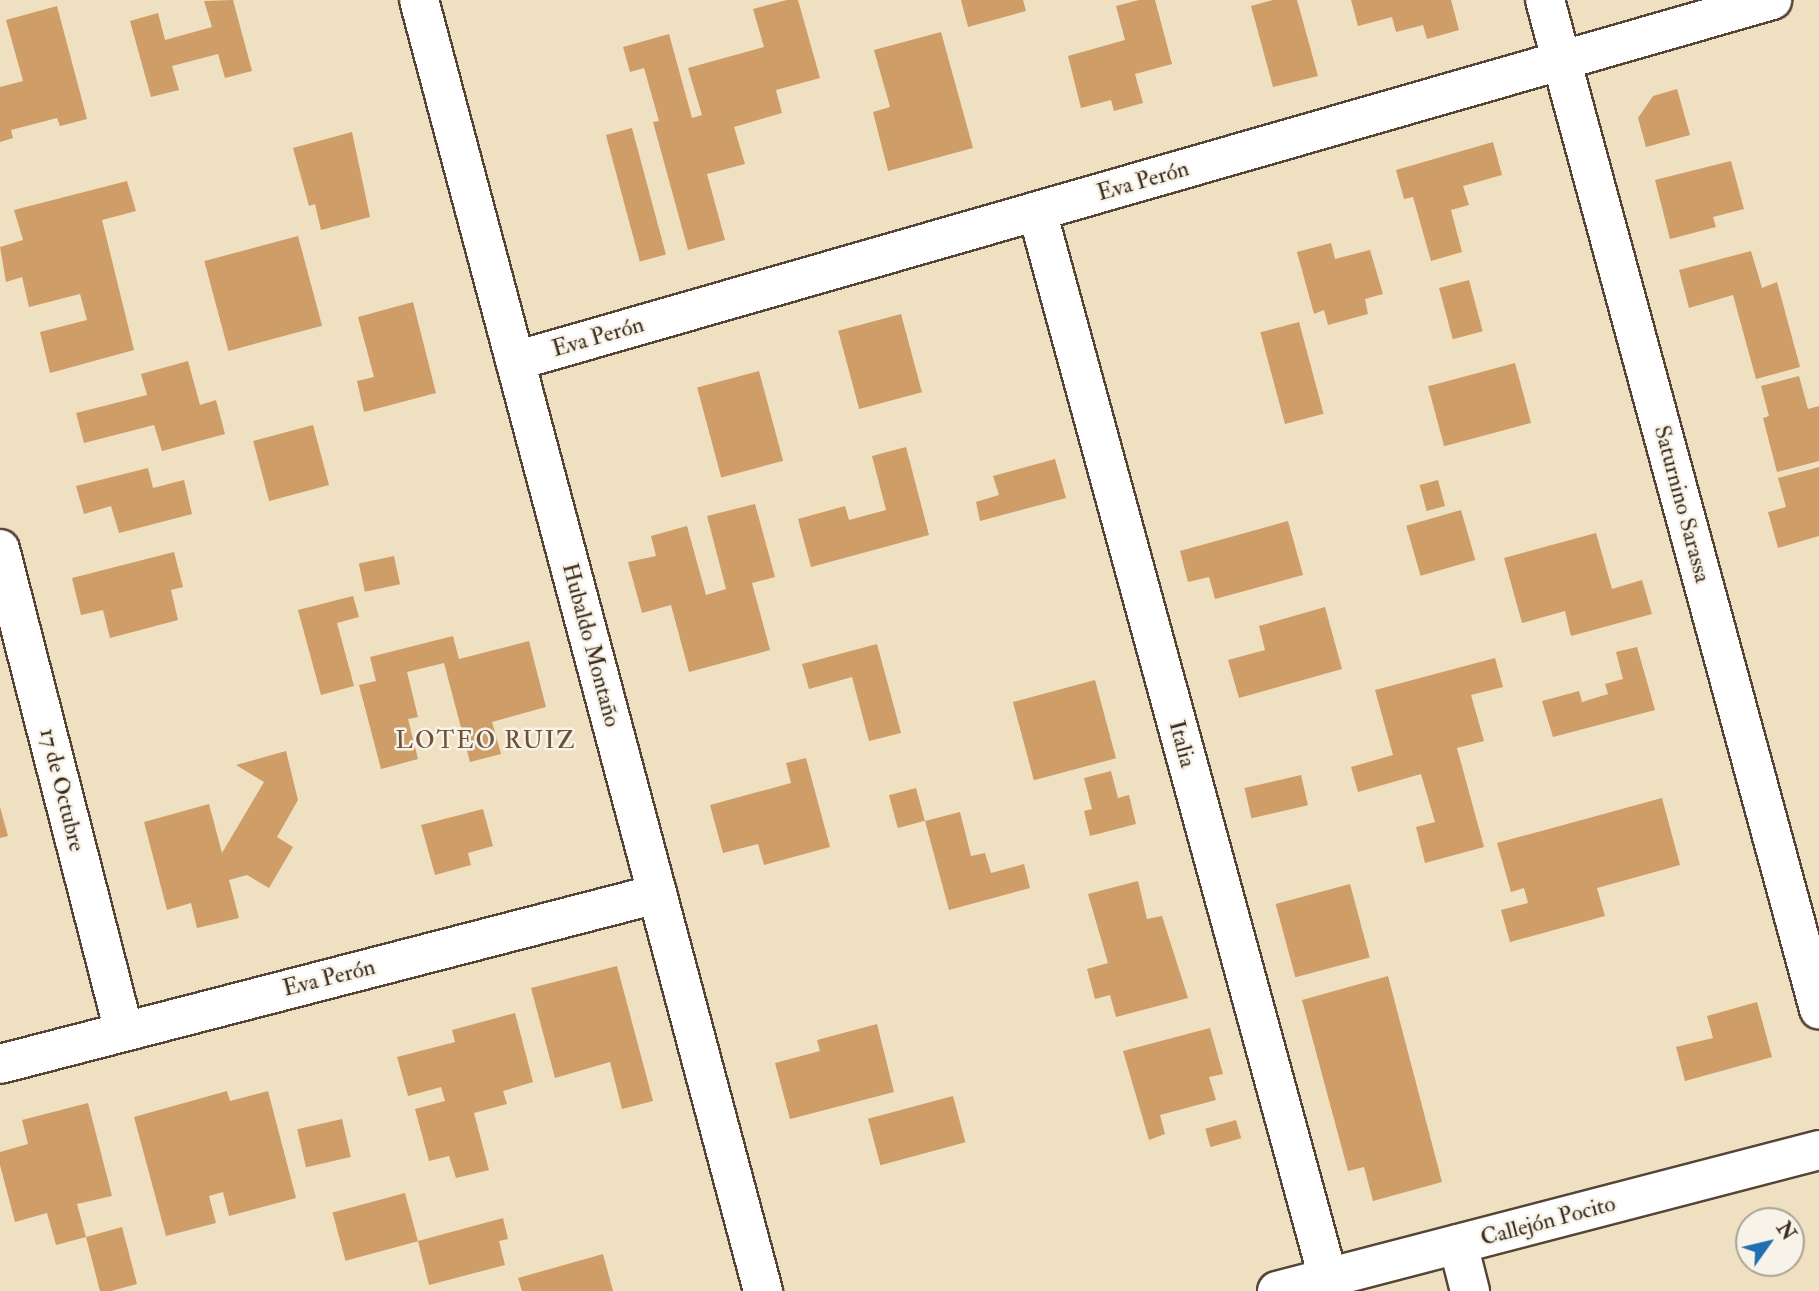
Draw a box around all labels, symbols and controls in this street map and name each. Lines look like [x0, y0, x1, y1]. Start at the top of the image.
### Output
street label: Eva Perón [1094, 155, 1192, 207]
street label: Eva Perón [549, 311, 647, 363]
street label: Saturnino Sarassa [1648, 422, 1716, 586]
street label: Hubaldo Montaño [556, 560, 626, 730]
street label: Italia [1163, 718, 1201, 770]
street label: 17 de Octubre [33, 726, 91, 854]
district label: LOTEO RUIZ [397, 727, 575, 755]
street label: Eva Perón [280, 953, 378, 1003]
street label: Callejón Pocito [1478, 1190, 1618, 1252]
north arrow [1735, 1207, 1805, 1277]
text: N [1771, 1218, 1800, 1245]

